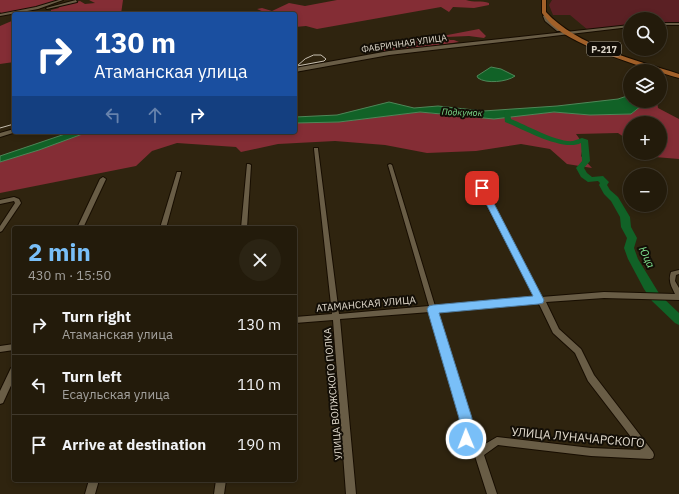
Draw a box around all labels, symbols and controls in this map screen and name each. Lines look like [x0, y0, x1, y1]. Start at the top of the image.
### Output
map controls [623, 12, 667, 212]
button: search [623, 12, 667, 56]
text: 130 m [94, 24, 176, 61]
icon: right [28, 28, 80, 80]
street label: ФАБРИЧНАЯ УЛИЦА [361, 32, 448, 54]
road number: Р-217 [587, 42, 621, 56]
text: Атаманская улица [94, 60, 248, 83]
button: layers [623, 64, 667, 108]
icon: left [102, 104, 124, 126]
icon: ahead [144, 104, 166, 126]
icon: right [186, 104, 208, 126]
water label: Подкумок [441, 106, 483, 118]
button: + [623, 116, 667, 160]
button: − [623, 168, 667, 212]
pin [465, 171, 499, 205]
icon: arrive [471, 177, 493, 199]
text: 2 min [28, 236, 91, 268]
button: close [239, 239, 281, 281]
water label: Юца [636, 244, 658, 270]
text: 430 m · 15:50 [28, 267, 111, 284]
street label: АТАМАНСКАЯ УЛИЦА [316, 293, 417, 315]
text: Turn right [62, 307, 131, 326]
icon: right [28, 314, 50, 336]
text: 130 m [237, 315, 281, 334]
text: Атаманская улица [62, 326, 173, 343]
street label: УЛИЦА ВОЛЖСКОГО ПОЛКА [321, 327, 345, 461]
text: Turn left [62, 367, 122, 386]
icon: left [28, 374, 50, 396]
text: 110 m [237, 375, 281, 394]
text: Есаульская улица [62, 386, 170, 403]
position arrow [445, 418, 487, 460]
street label: УЛИЦА ЛУНАЧАРСКОГО [511, 424, 645, 450]
icon: arrive [28, 434, 50, 456]
text: Arrive at destination [62, 435, 206, 454]
text: 190 m [237, 435, 281, 454]

